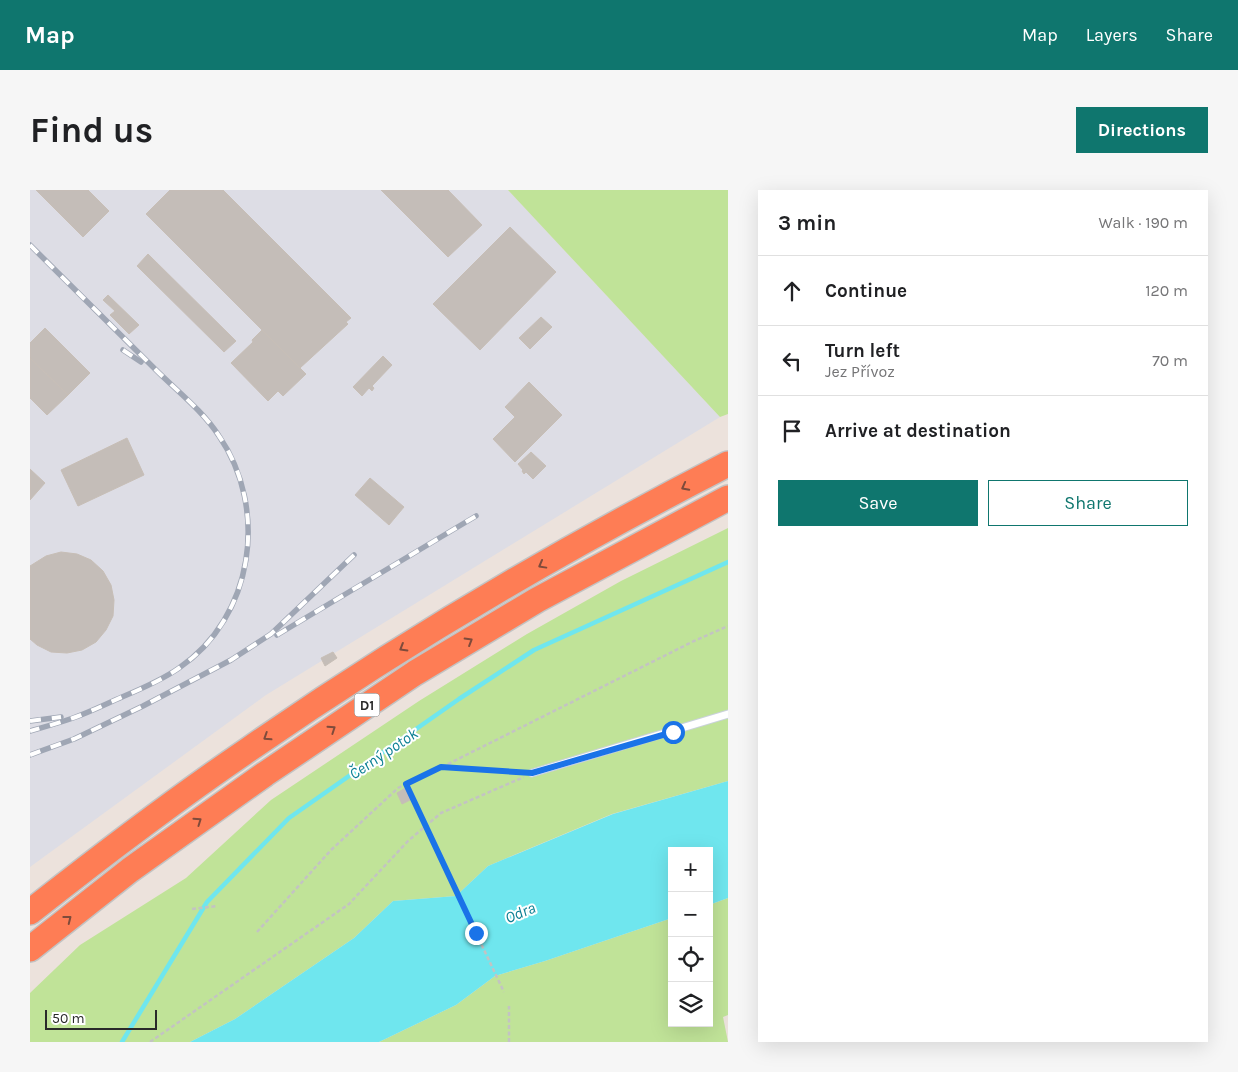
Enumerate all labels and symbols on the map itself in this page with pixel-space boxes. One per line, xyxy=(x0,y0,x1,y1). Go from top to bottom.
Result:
one-way arrow xyxy=(681,481,690,491)
one-way arrow xyxy=(538,558,547,568)
one-way arrow xyxy=(463,637,472,647)
one-way arrow xyxy=(399,642,408,652)
road number: D1 xyxy=(354,694,380,716)
route start xyxy=(662,721,685,744)
water label: Černý potok xyxy=(345,723,422,783)
one-way arrow xyxy=(326,726,336,735)
one-way arrow xyxy=(263,731,272,741)
one-way arrow xyxy=(192,818,202,827)
water label: Odra xyxy=(502,898,538,927)
one-way arrow xyxy=(62,916,71,924)
route end xyxy=(465,922,488,945)
scale bar xyxy=(45,1007,158,1030)

